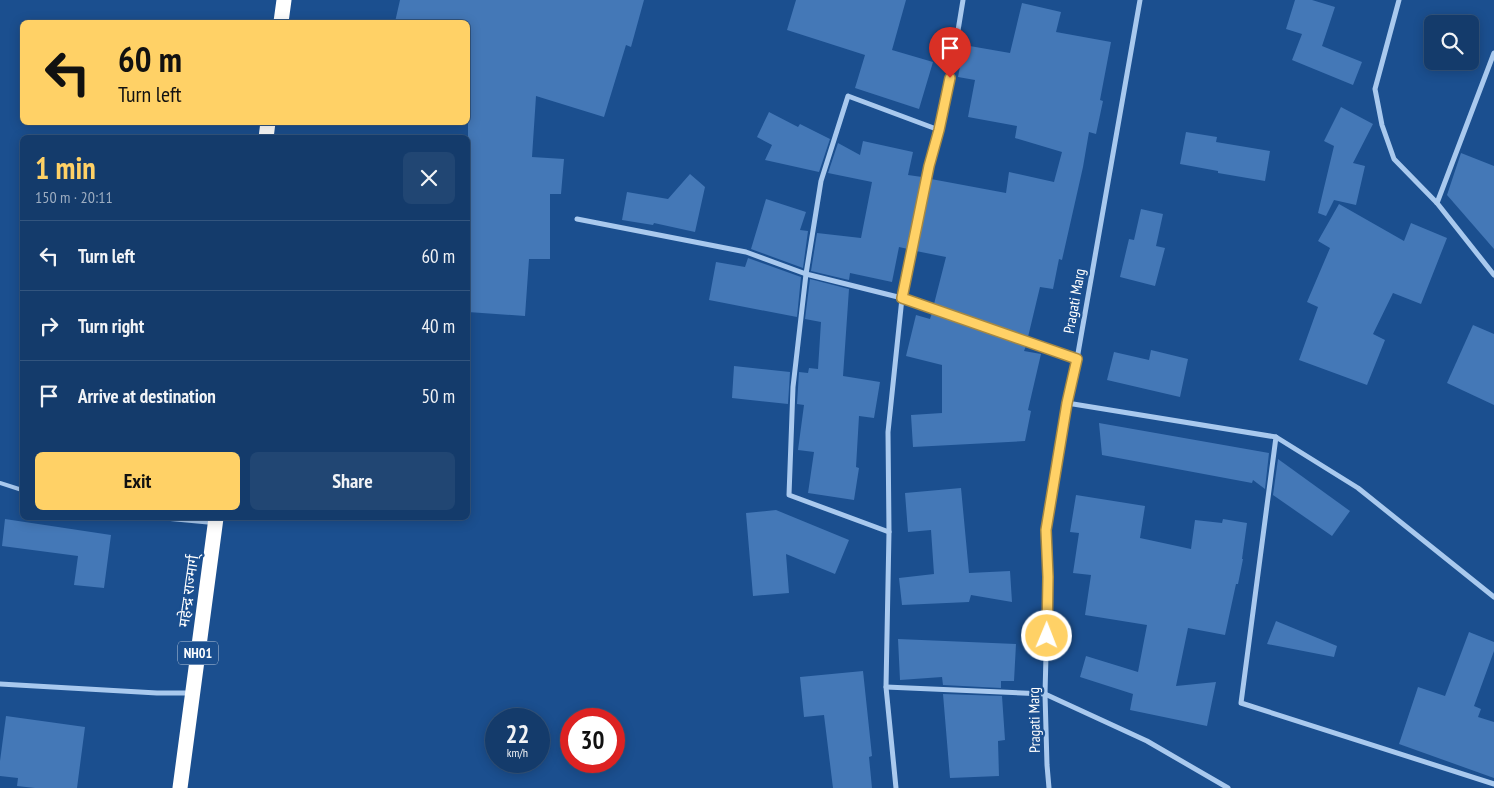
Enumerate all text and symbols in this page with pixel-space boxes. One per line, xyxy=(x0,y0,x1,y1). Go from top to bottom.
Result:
map controls xyxy=(1424,15,1479,70)
button: search xyxy=(1424,15,1479,70)
pin xyxy=(929,27,971,78)
icon: arrive xyxy=(936,34,964,62)
text: 60 m xyxy=(118,36,182,82)
icon: left xyxy=(35,40,100,105)
text: Turn left xyxy=(118,80,182,108)
text: 1 min xyxy=(35,148,96,187)
button: close xyxy=(403,152,455,204)
text: 150 m · 20:11 xyxy=(35,187,113,207)
icon: left xyxy=(35,242,63,270)
text: Turn left xyxy=(78,244,135,268)
text: 60 m xyxy=(422,244,455,268)
street label: Pragati Marg xyxy=(1059,267,1089,335)
icon: right xyxy=(35,312,63,340)
text: Turn right xyxy=(78,314,144,338)
text: 40 m xyxy=(422,314,455,338)
icon: arrive xyxy=(35,382,63,410)
text: Arrive at destination xyxy=(78,384,216,408)
text: 50 m xyxy=(422,384,455,408)
button: Exit xyxy=(35,452,240,510)
button: Share xyxy=(250,452,455,510)
street label: महेन्द्र राज्मार्ग् xyxy=(174,552,204,628)
position arrow xyxy=(1020,609,1072,661)
road number: NH01 xyxy=(178,641,218,664)
street label: Pragati Marg xyxy=(1024,687,1044,753)
speed limit sign: 30 xyxy=(560,708,625,773)
text: 22 xyxy=(506,718,529,750)
text: km/h xyxy=(507,745,528,760)

